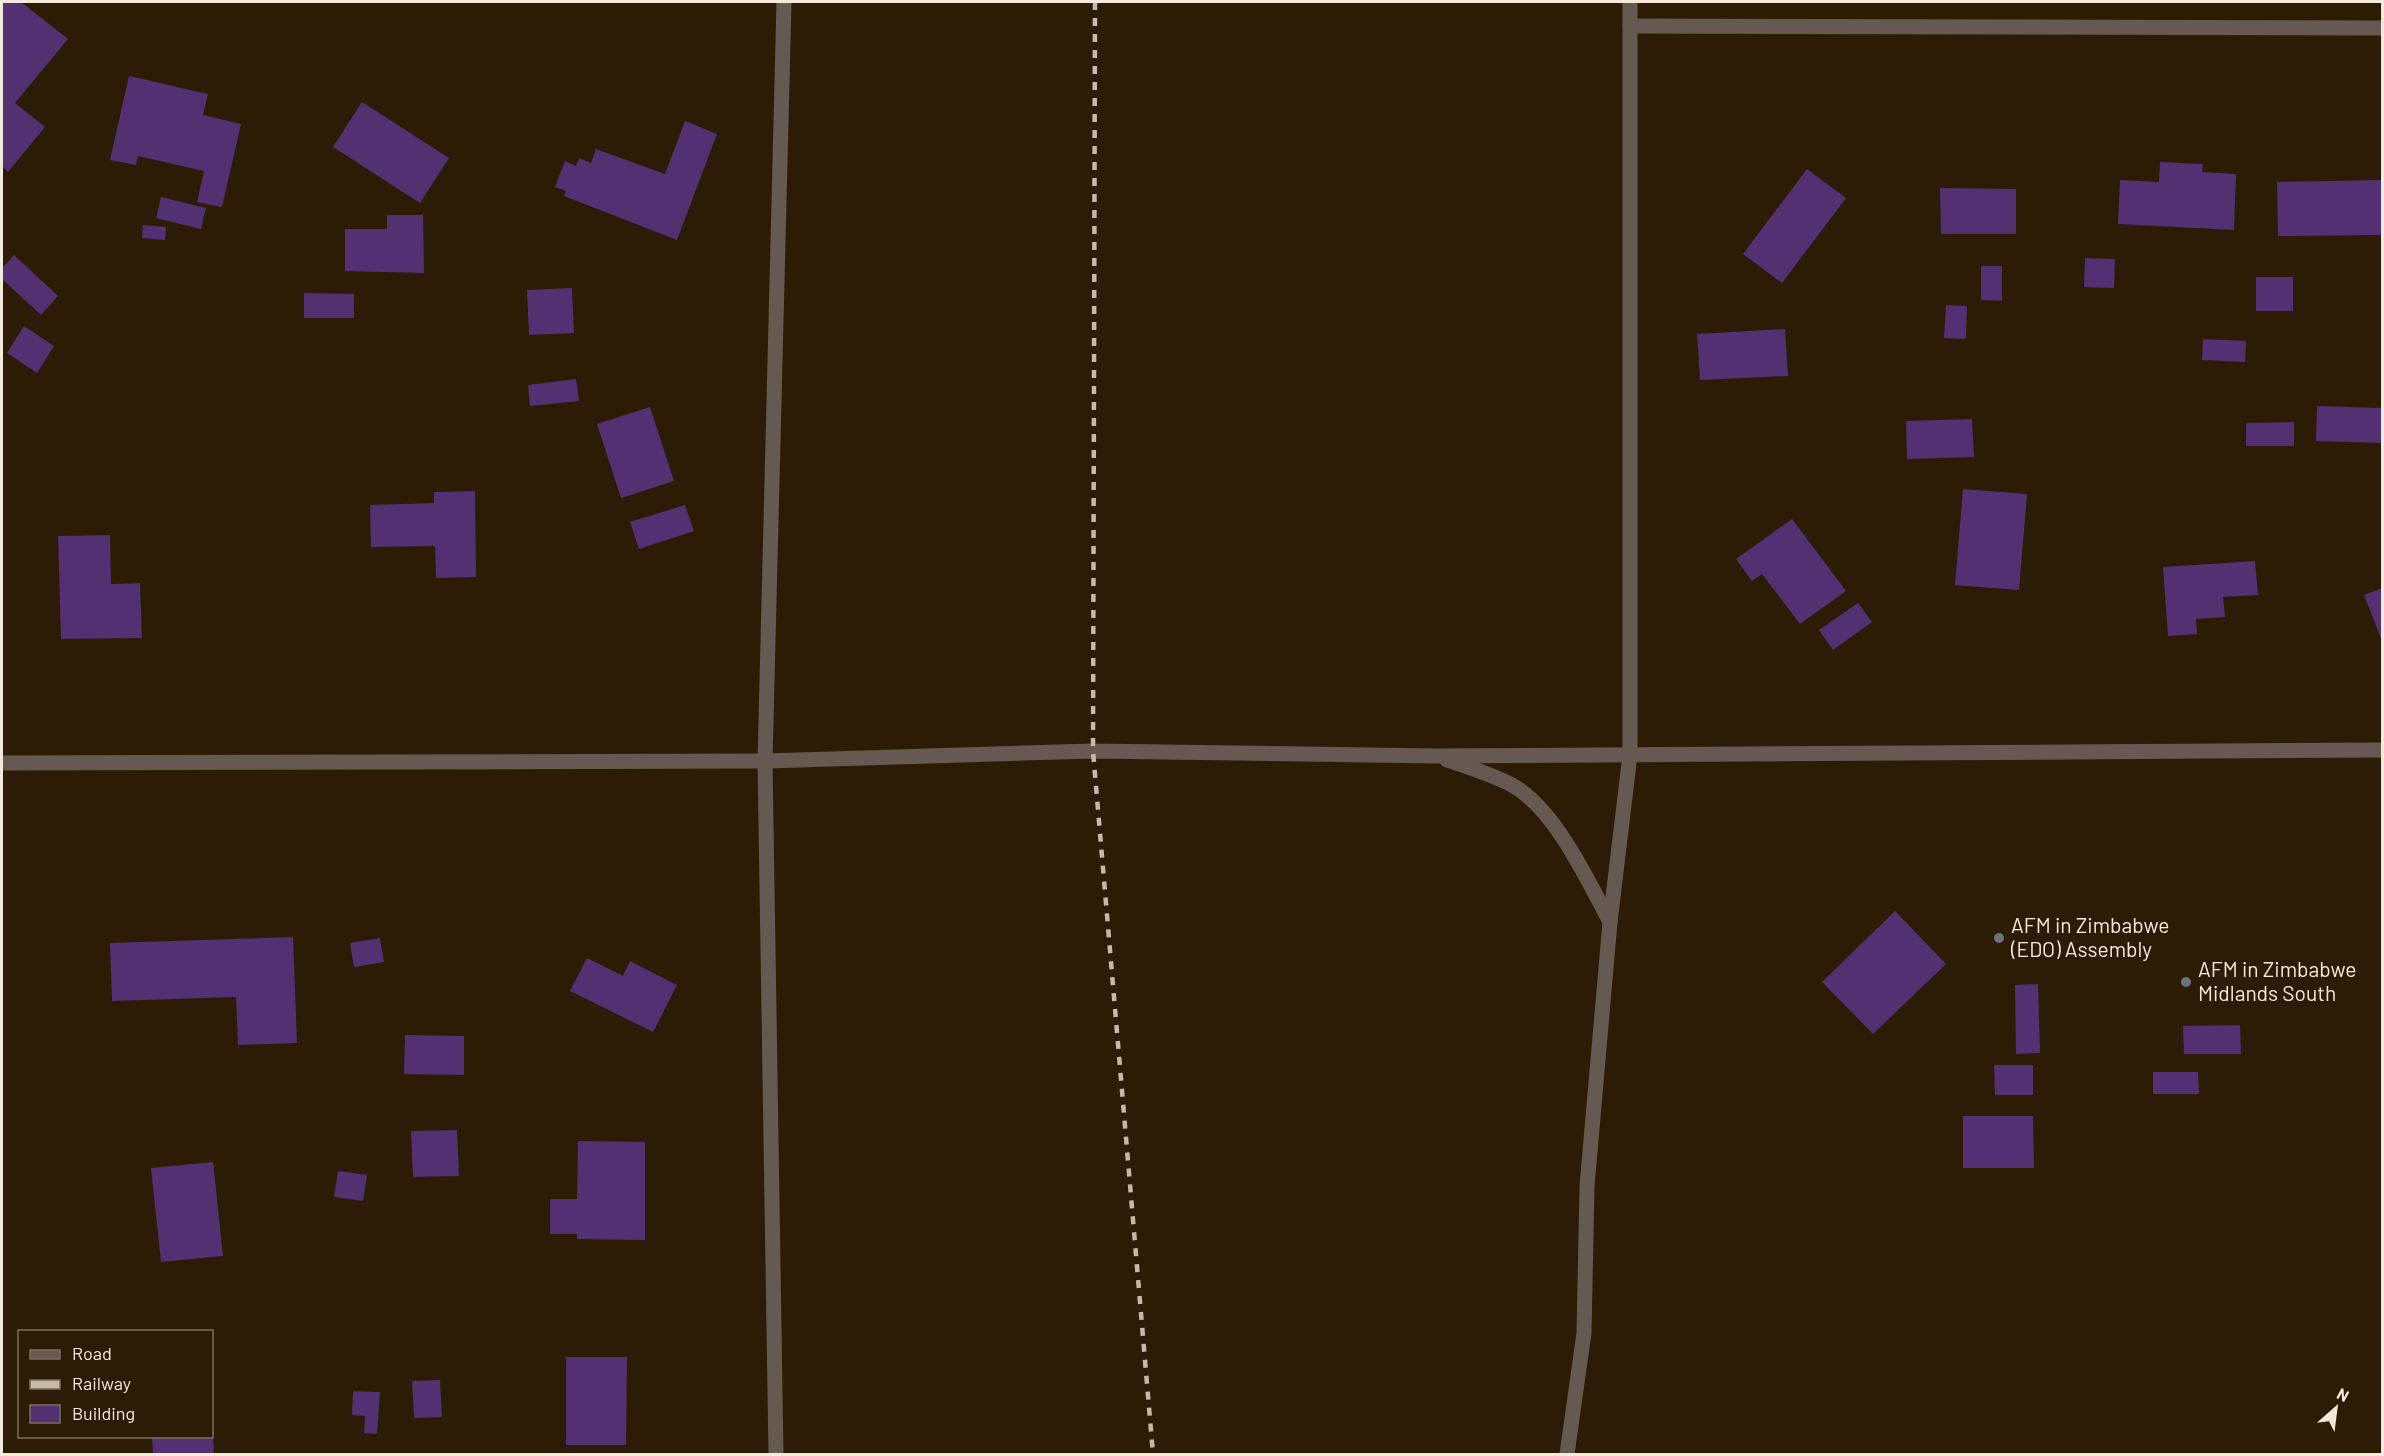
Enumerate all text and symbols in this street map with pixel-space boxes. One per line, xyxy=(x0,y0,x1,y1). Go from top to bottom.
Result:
place label: AFM in Zimbabwe (EDO) Assembly xyxy=(2010,912,2169,961)
marker: AFM in Zimbabwe (EDO) Assembly xyxy=(1992,931,2006,945)
place label: AFM in Zimbabwe Midlands South xyxy=(2198,956,2356,1005)
marker: AFM in Zimbabwe Midlands South xyxy=(2179,975,2193,989)
legend xyxy=(18,1330,213,1438)
text: Road xyxy=(72,1342,112,1364)
text: Railway xyxy=(72,1372,131,1394)
north arrow xyxy=(2306,1378,2366,1438)
text: N xyxy=(2334,1383,2352,1405)
text: Building xyxy=(72,1402,135,1424)

